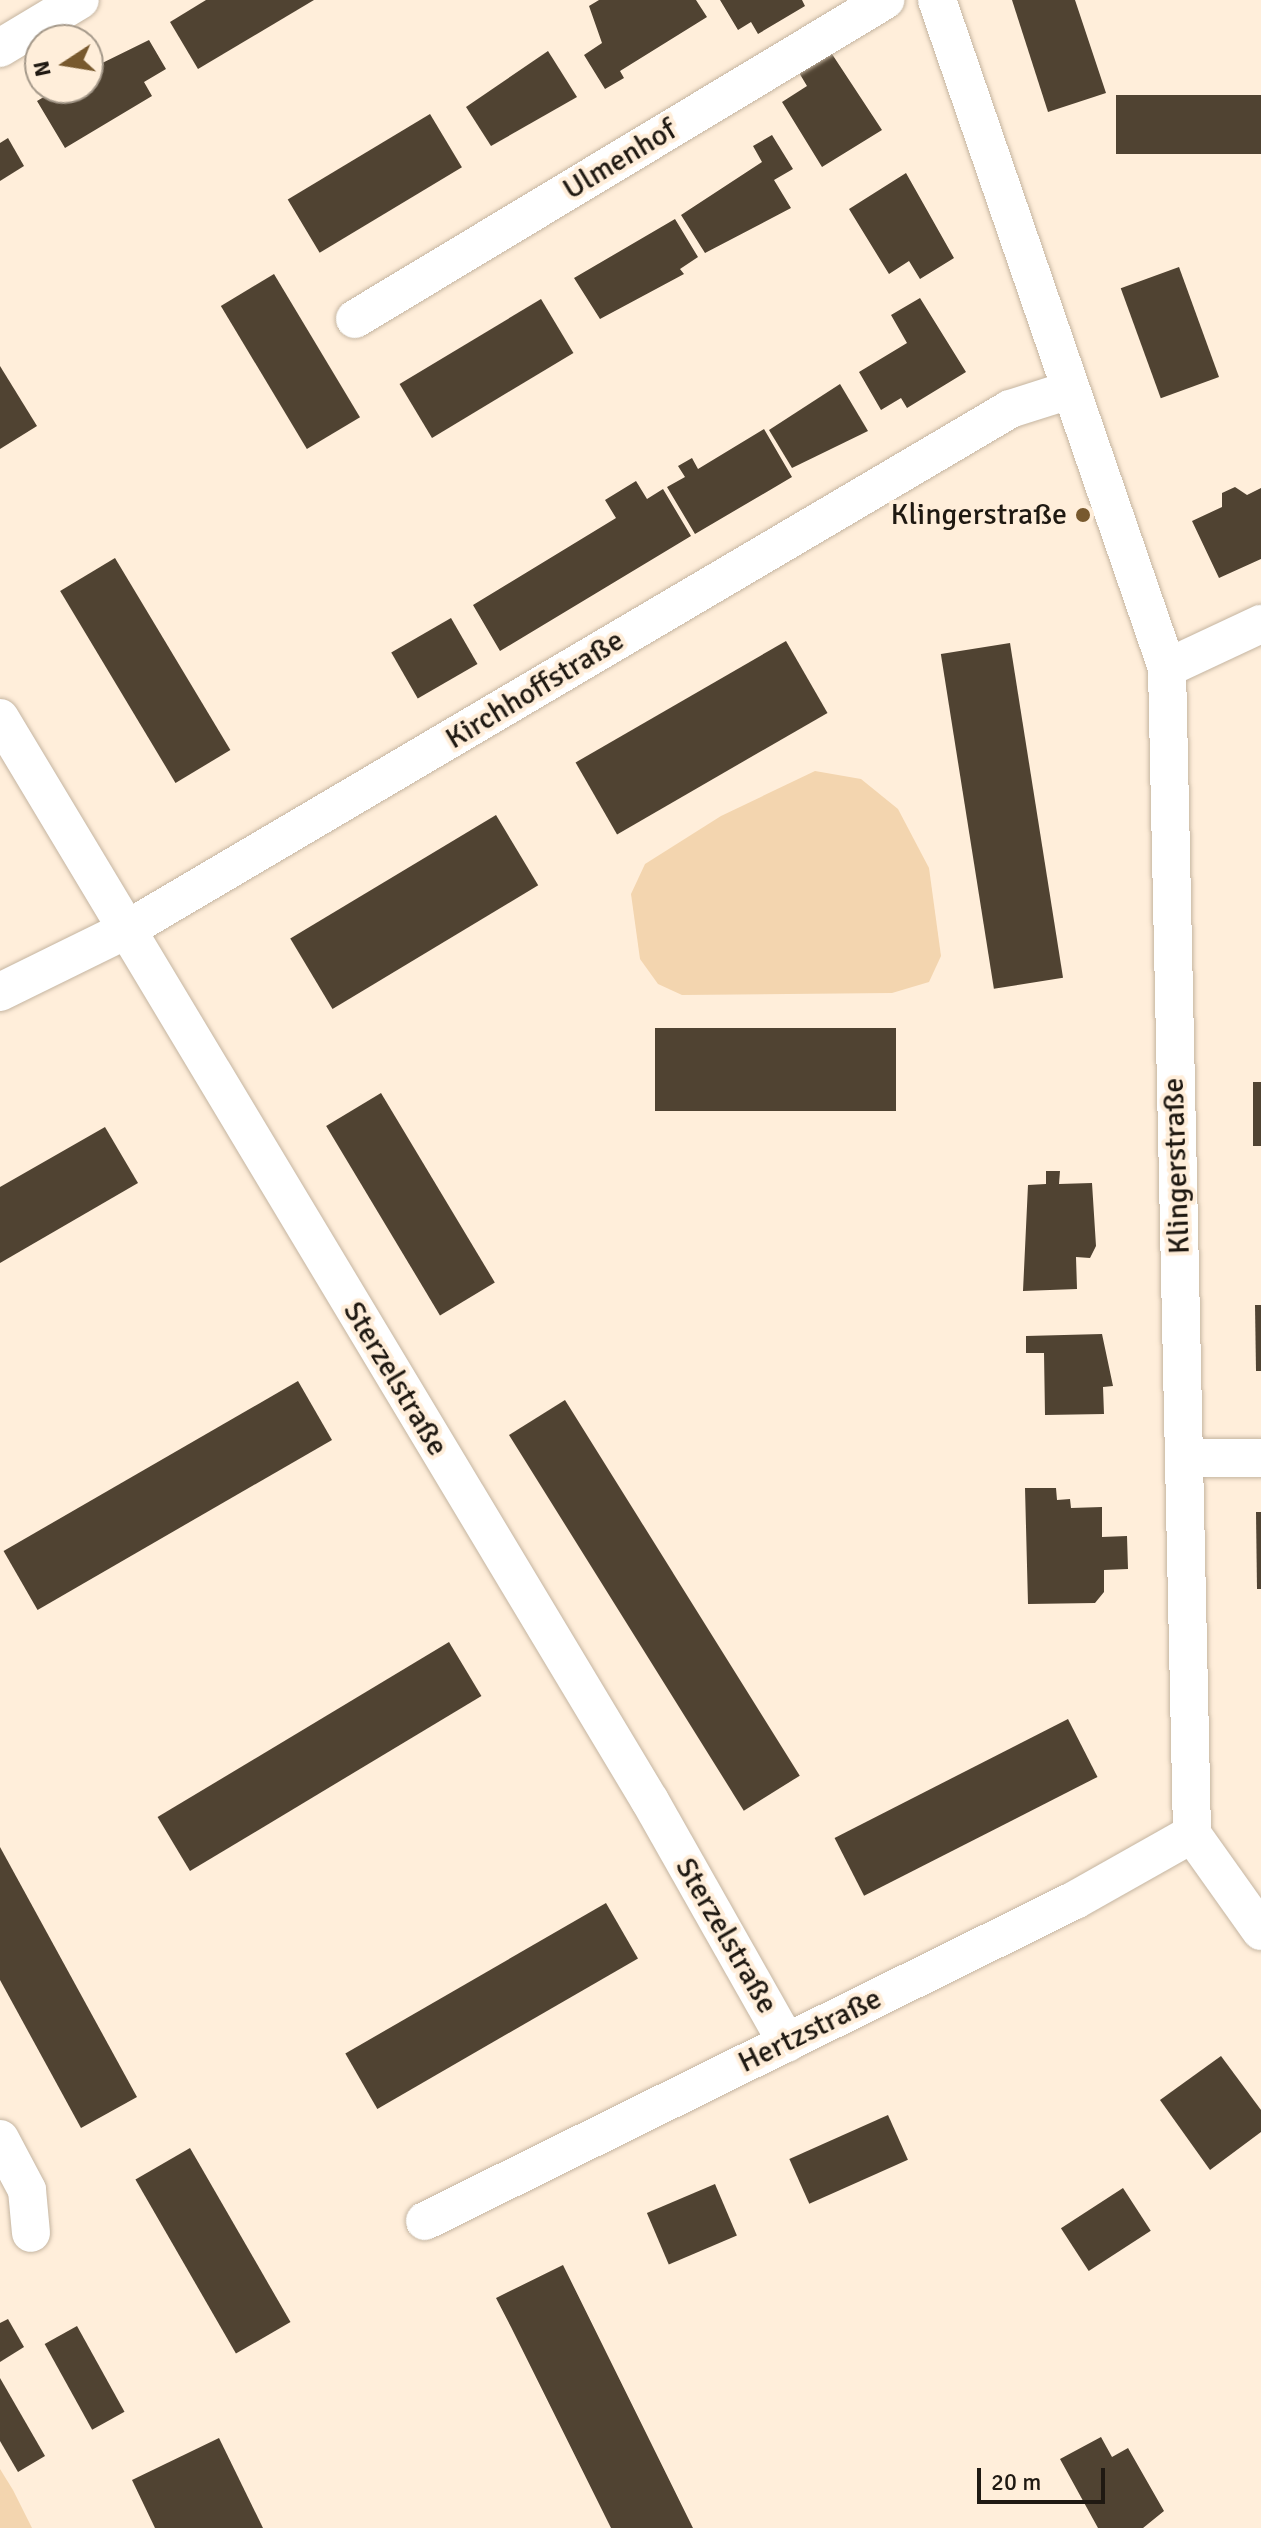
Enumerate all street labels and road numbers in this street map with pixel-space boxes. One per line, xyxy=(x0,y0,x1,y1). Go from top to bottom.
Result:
street label: Ulmenhof xyxy=(557,112,683,208)
street label: Kirchhoffstraße xyxy=(439,623,631,757)
street label: Klingerstraße xyxy=(1156,1077,1198,1255)
street label: Sterzelstraße xyxy=(335,1295,455,1463)
street label: Sterzelstraße xyxy=(667,1852,785,2020)
street label: Hertzstraße xyxy=(733,1981,887,2081)

